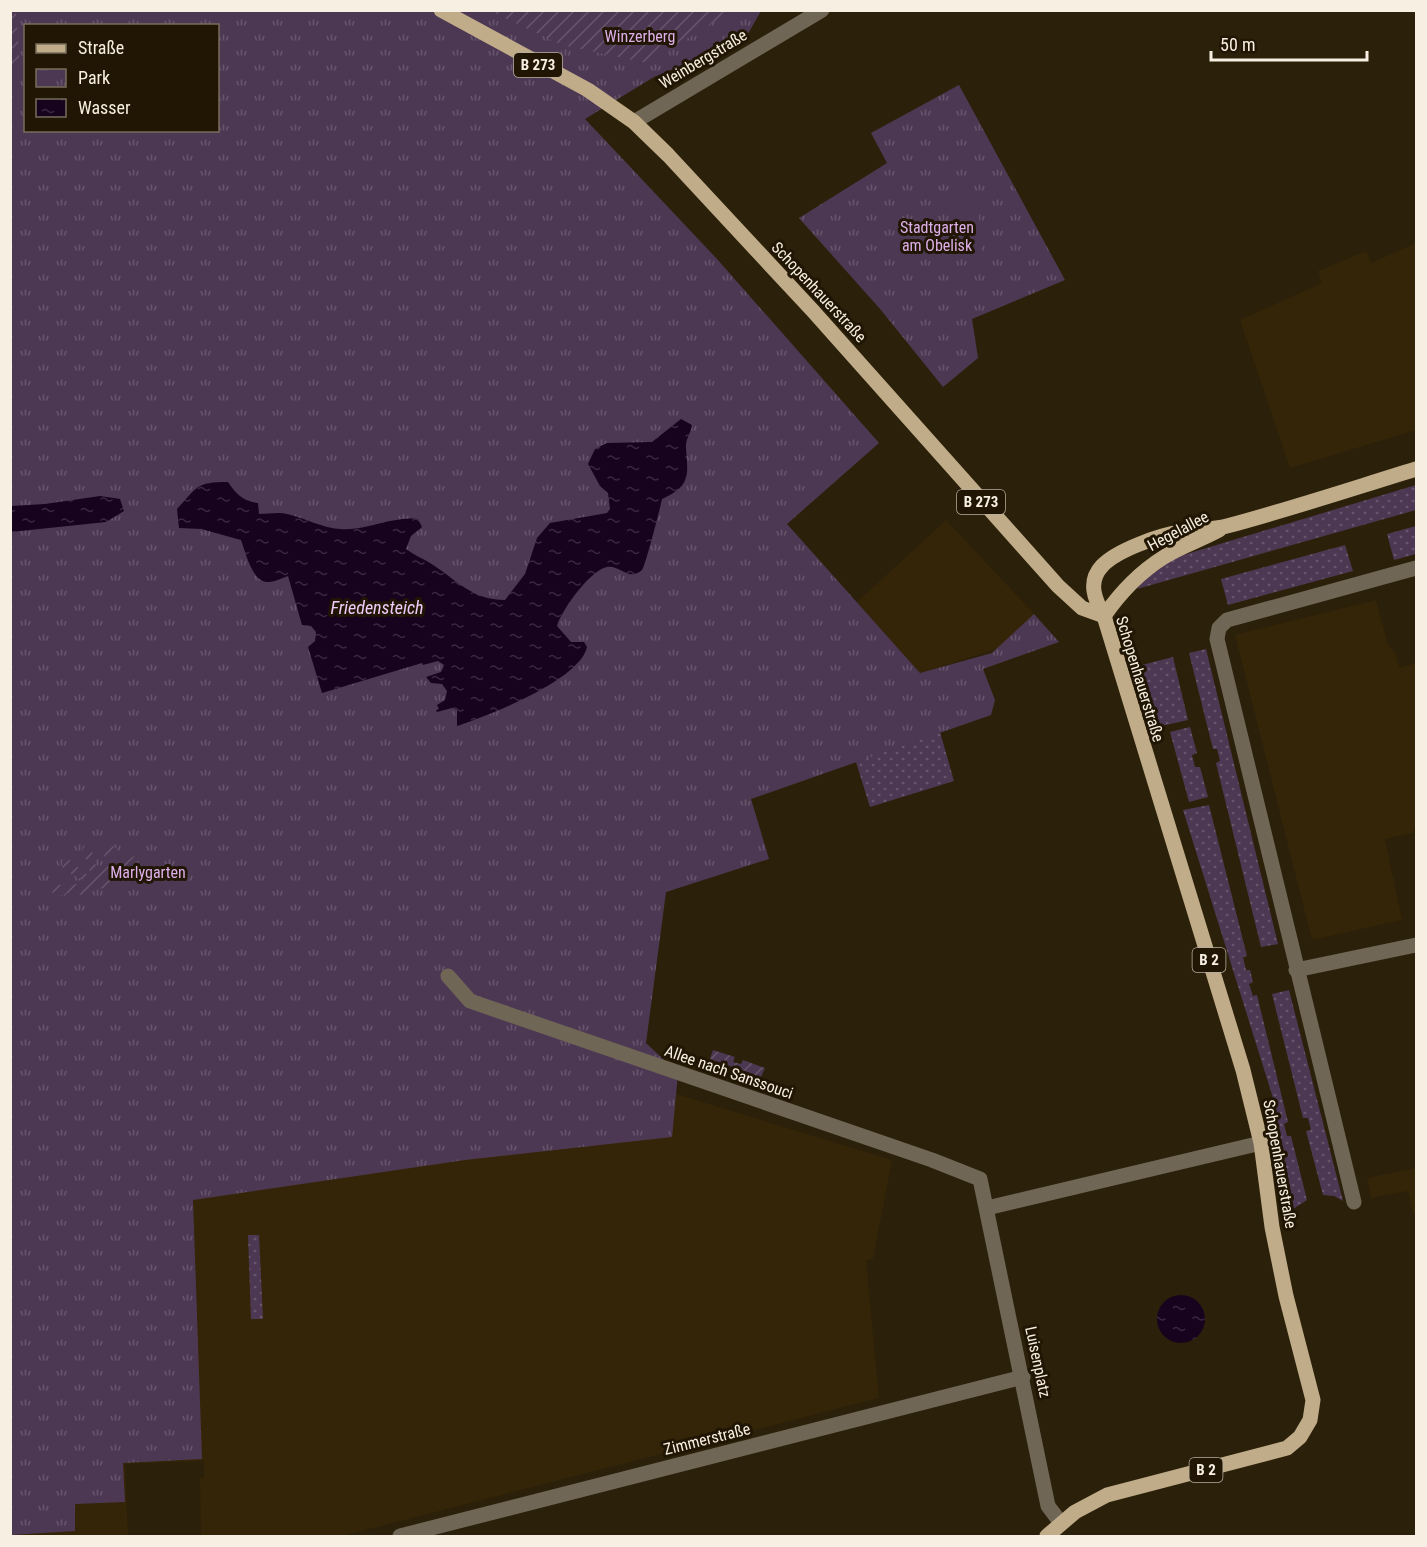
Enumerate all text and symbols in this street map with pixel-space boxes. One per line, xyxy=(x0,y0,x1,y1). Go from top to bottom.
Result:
legend xyxy=(24,24,219,132)
scale bar xyxy=(1211,24,1367,62)
street label: Weinbergstraße xyxy=(656,25,750,93)
park label: Winzerberg xyxy=(605,27,675,46)
text: 50 m xyxy=(1220,34,1255,55)
text: Straße xyxy=(78,37,124,58)
road number: B 273 xyxy=(514,53,562,77)
text: Park xyxy=(78,67,110,88)
text: Wasser xyxy=(78,97,131,118)
park label: Stadtgarten am Obelisk xyxy=(900,218,974,255)
street label: Schopenhauerstraße xyxy=(768,238,870,346)
road number: B 273 xyxy=(957,490,1005,514)
street label: Hegelallee xyxy=(1144,507,1212,555)
water label: Friedensteich xyxy=(331,597,423,618)
street label: Schopenhauerstraße xyxy=(1112,614,1168,744)
park label: Marlygarten xyxy=(110,863,186,882)
road number: B 2 xyxy=(1192,948,1226,972)
street label: Allee nach Sanssouci xyxy=(662,1041,796,1103)
street label: Schopenhauerstraße xyxy=(1259,1098,1301,1230)
street label: Luisenplatz xyxy=(1021,1325,1055,1399)
street label: Zimmerstraße xyxy=(662,1419,752,1459)
road number: B 2 xyxy=(1190,1458,1222,1482)

